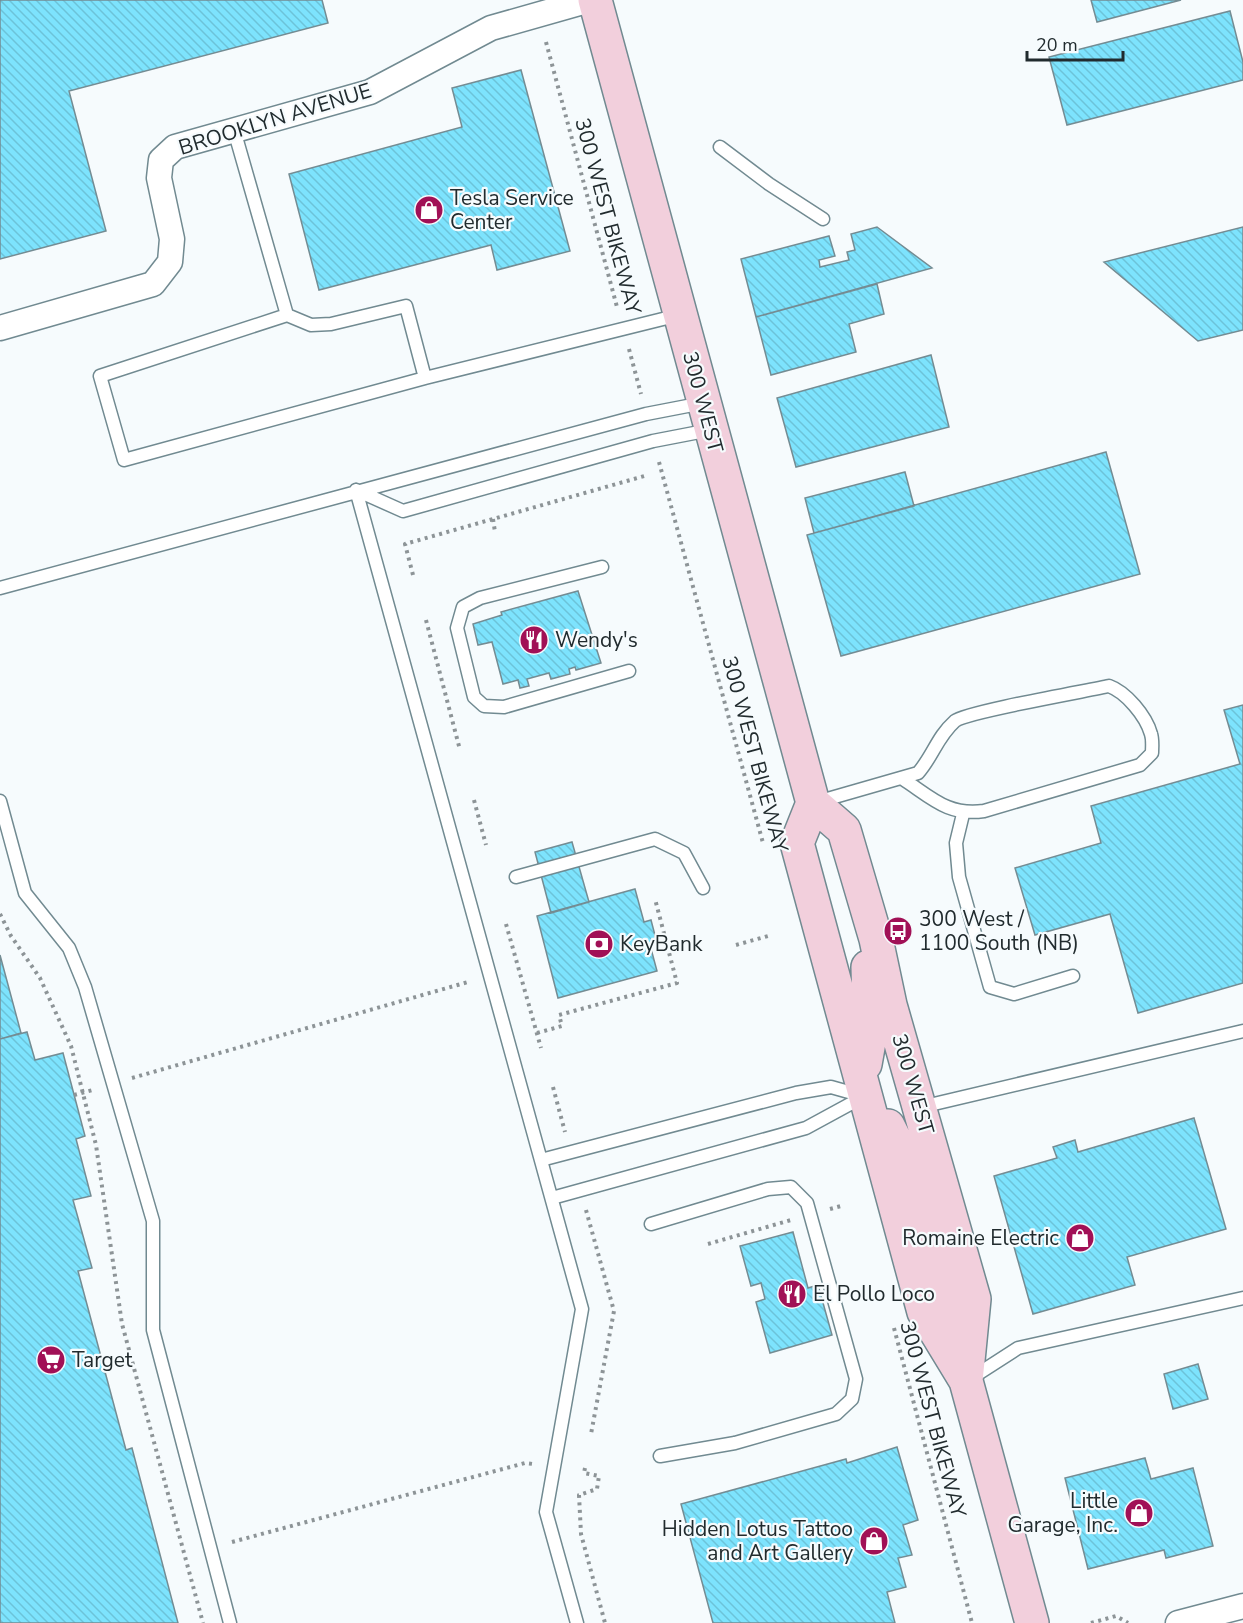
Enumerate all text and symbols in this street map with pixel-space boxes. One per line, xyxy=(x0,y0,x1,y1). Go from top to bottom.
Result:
scale bar xyxy=(1027,24,1123,62)
text: 20 m xyxy=(1036,33,1078,57)
street label: BROOKLYN AVENUE xyxy=(175,76,375,162)
street label: 300 WEST BIKEWAY xyxy=(568,115,648,318)
place label: Tesla Service Center xyxy=(450,184,574,236)
shop icon: Tesla Service Center xyxy=(413,194,445,226)
street label: 300 WEST xyxy=(676,348,730,456)
restaurant icon: Wendy's xyxy=(518,624,550,656)
place label: Wendy's xyxy=(555,626,638,654)
street label: 300 WEST BIKEWAY xyxy=(715,653,795,856)
place label: 300 West / 1100 South (NB) xyxy=(919,905,1079,957)
bus stop icon: 300 West / 1100 South (NB) xyxy=(882,915,914,947)
bank icon: KeyBank xyxy=(583,928,615,960)
place label: KeyBank xyxy=(620,930,703,958)
street label: 300 WEST xyxy=(885,1030,941,1138)
shop icon: Romaine Electric xyxy=(1064,1222,1096,1254)
place label: Romaine Electric xyxy=(902,1224,1059,1252)
restaurant icon: El Pollo Loco xyxy=(776,1278,808,1310)
place label: El Pollo Loco xyxy=(813,1280,935,1308)
street label: 300 WEST BIKEWAY xyxy=(893,1318,973,1521)
supermarket icon: Target xyxy=(35,1344,67,1376)
place label: Target xyxy=(72,1346,133,1374)
place label: Little Garage, Inc. xyxy=(1007,1487,1118,1539)
shop icon: Little Garage, Inc. xyxy=(1123,1497,1155,1529)
place label: Hidden Lotus Tattoo and Art Gallery xyxy=(662,1515,853,1567)
shop icon: Hidden Lotus Tattoo and Art Gallery xyxy=(858,1525,890,1557)

